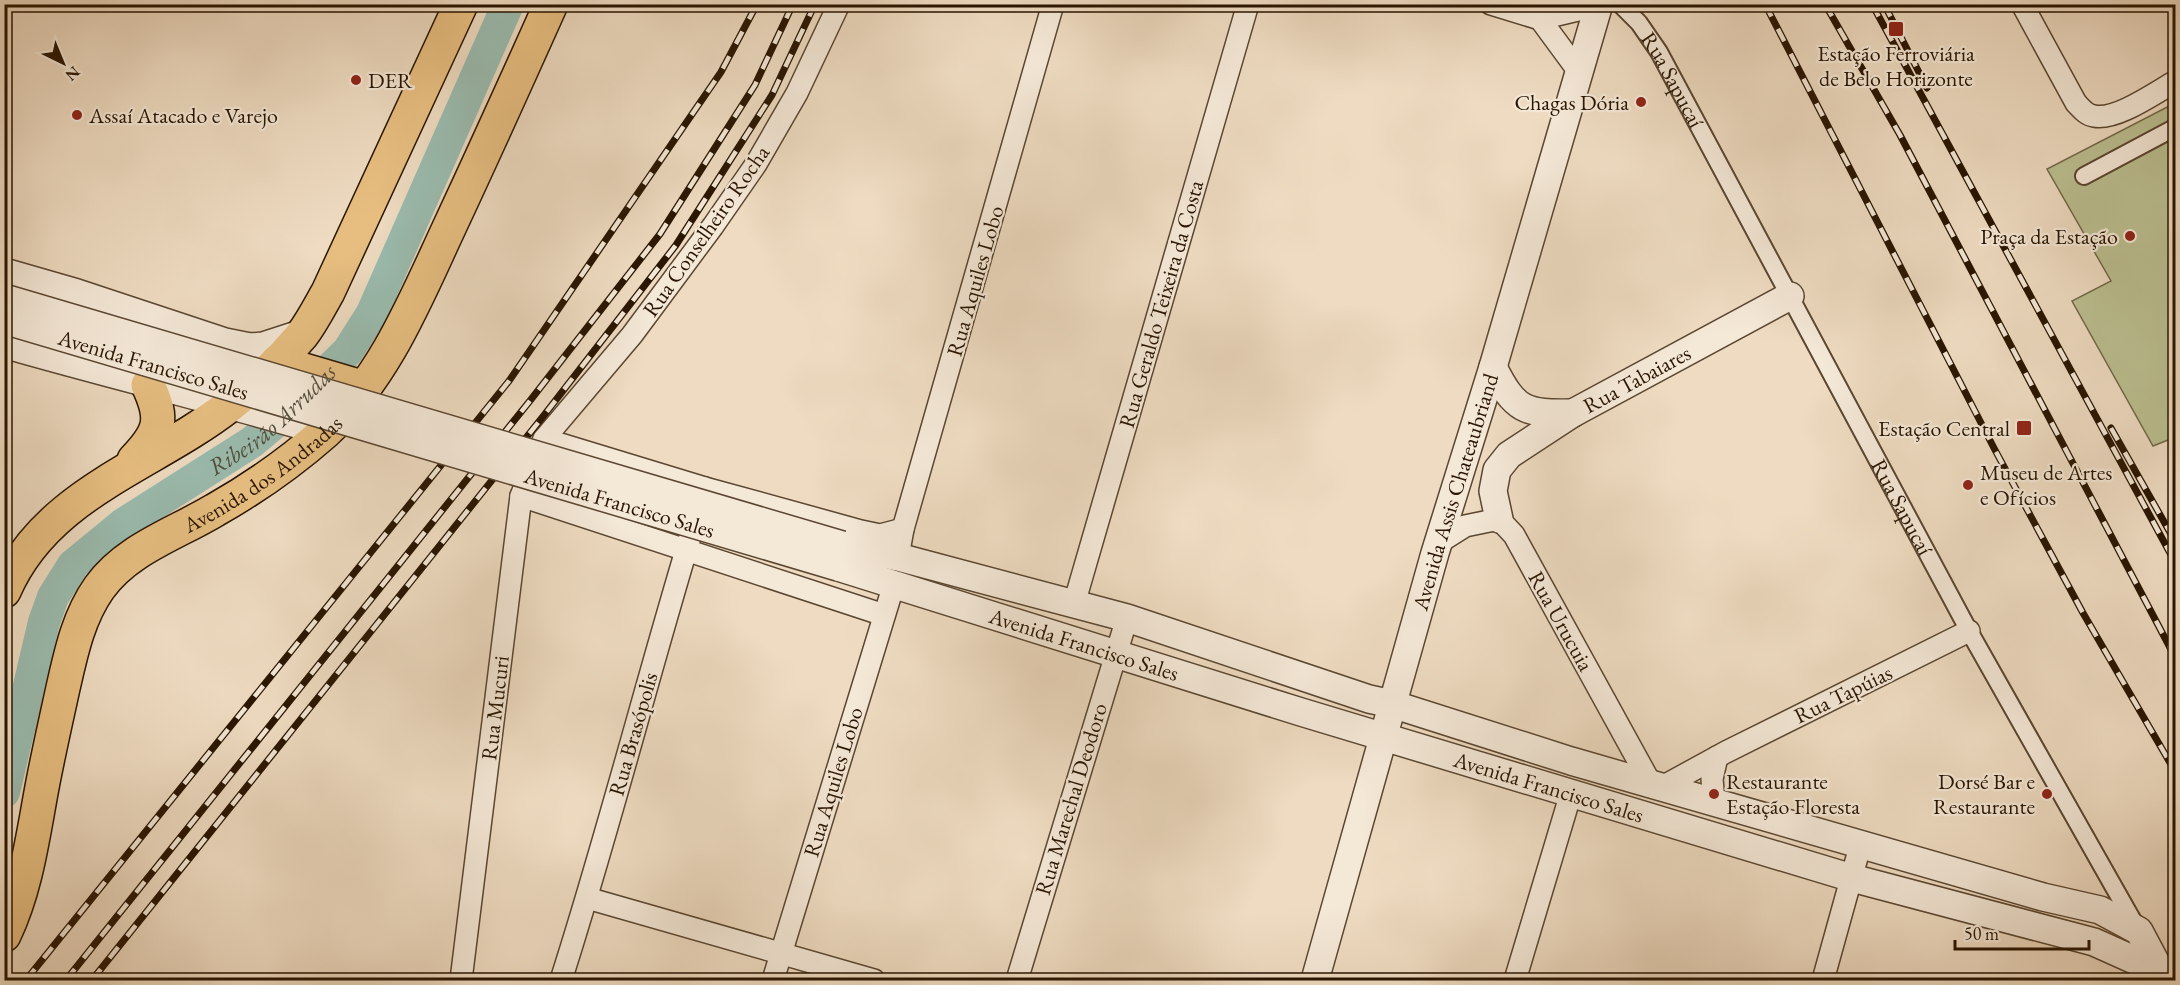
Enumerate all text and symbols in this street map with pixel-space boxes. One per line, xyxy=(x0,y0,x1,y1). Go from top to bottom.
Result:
marker: Estação Ferroviária de Belo Horizonte xyxy=(1887,20,1905,38)
street label: Rua Sapucaí xyxy=(1635,26,1712,133)
north arrow xyxy=(33,33,93,93)
place label: Estação Ferroviária de Belo Horizonte xyxy=(1817,39,1975,93)
text: N xyxy=(61,62,85,86)
place label: DER xyxy=(368,66,413,95)
marker: DER xyxy=(349,73,363,87)
place label: Chagas Dória xyxy=(1514,88,1629,117)
marker: Chagas Dória xyxy=(1634,95,1648,109)
place label: Assaí Atacado e Varejo xyxy=(88,101,278,130)
marker: Assaí Atacado e Varejo xyxy=(70,108,84,122)
street label: Rua Conselheiro Rocha xyxy=(636,139,776,323)
street label: Rua Geraldo Teixeira da Costa xyxy=(1112,177,1210,431)
street label: Rua Aquiles Lobo xyxy=(940,202,1010,360)
place label: Praça da Estação xyxy=(1980,222,2118,251)
marker: Praça da Estação xyxy=(2123,229,2137,243)
street label: Avenida Francisco Sales xyxy=(54,322,252,406)
street label: Rua Tabaiares xyxy=(1577,338,1696,420)
water label: Ribeirão Arrudas xyxy=(202,356,342,482)
street label: Avenida Assis Chateaubriand xyxy=(1405,369,1505,614)
street label: Avenida dos Andradas xyxy=(177,409,348,540)
place label: Estação Central xyxy=(1878,414,2010,443)
marker: Estação Central xyxy=(2015,419,2033,437)
street label: Rua Sapucaí xyxy=(1865,454,1940,561)
place label: Museu de Artes e Ofícios xyxy=(1980,458,2112,512)
street label: Avenida Francisco Sales xyxy=(520,460,718,544)
marker: Museu de Artes e Ofícios xyxy=(1961,478,1975,492)
street label: Rua Urucuia xyxy=(1522,566,1601,676)
street label: Avenida Francisco Sales xyxy=(985,601,1183,687)
street label: Rua Mucuri xyxy=(474,654,516,762)
street label: Rua Tapúias xyxy=(1789,658,1897,730)
street label: Rua Brasópolis xyxy=(602,669,664,799)
street label: Rua Marechal Deodoro xyxy=(1028,699,1114,898)
street label: Rua Aquiles Lobo xyxy=(796,703,870,861)
street label: Avenida Francisco Sales xyxy=(1449,744,1647,829)
place label: Restaurante Estação Floresta xyxy=(1726,767,1860,821)
place label: Dorsé Bar e Restaurante xyxy=(1933,767,2035,821)
marker: Restaurante Estação Floresta xyxy=(1707,787,1721,801)
marker: Dorsé Bar e Restaurante xyxy=(2040,787,2054,801)
scale bar xyxy=(1955,913,2088,951)
text: 50 m xyxy=(1964,922,1999,945)

